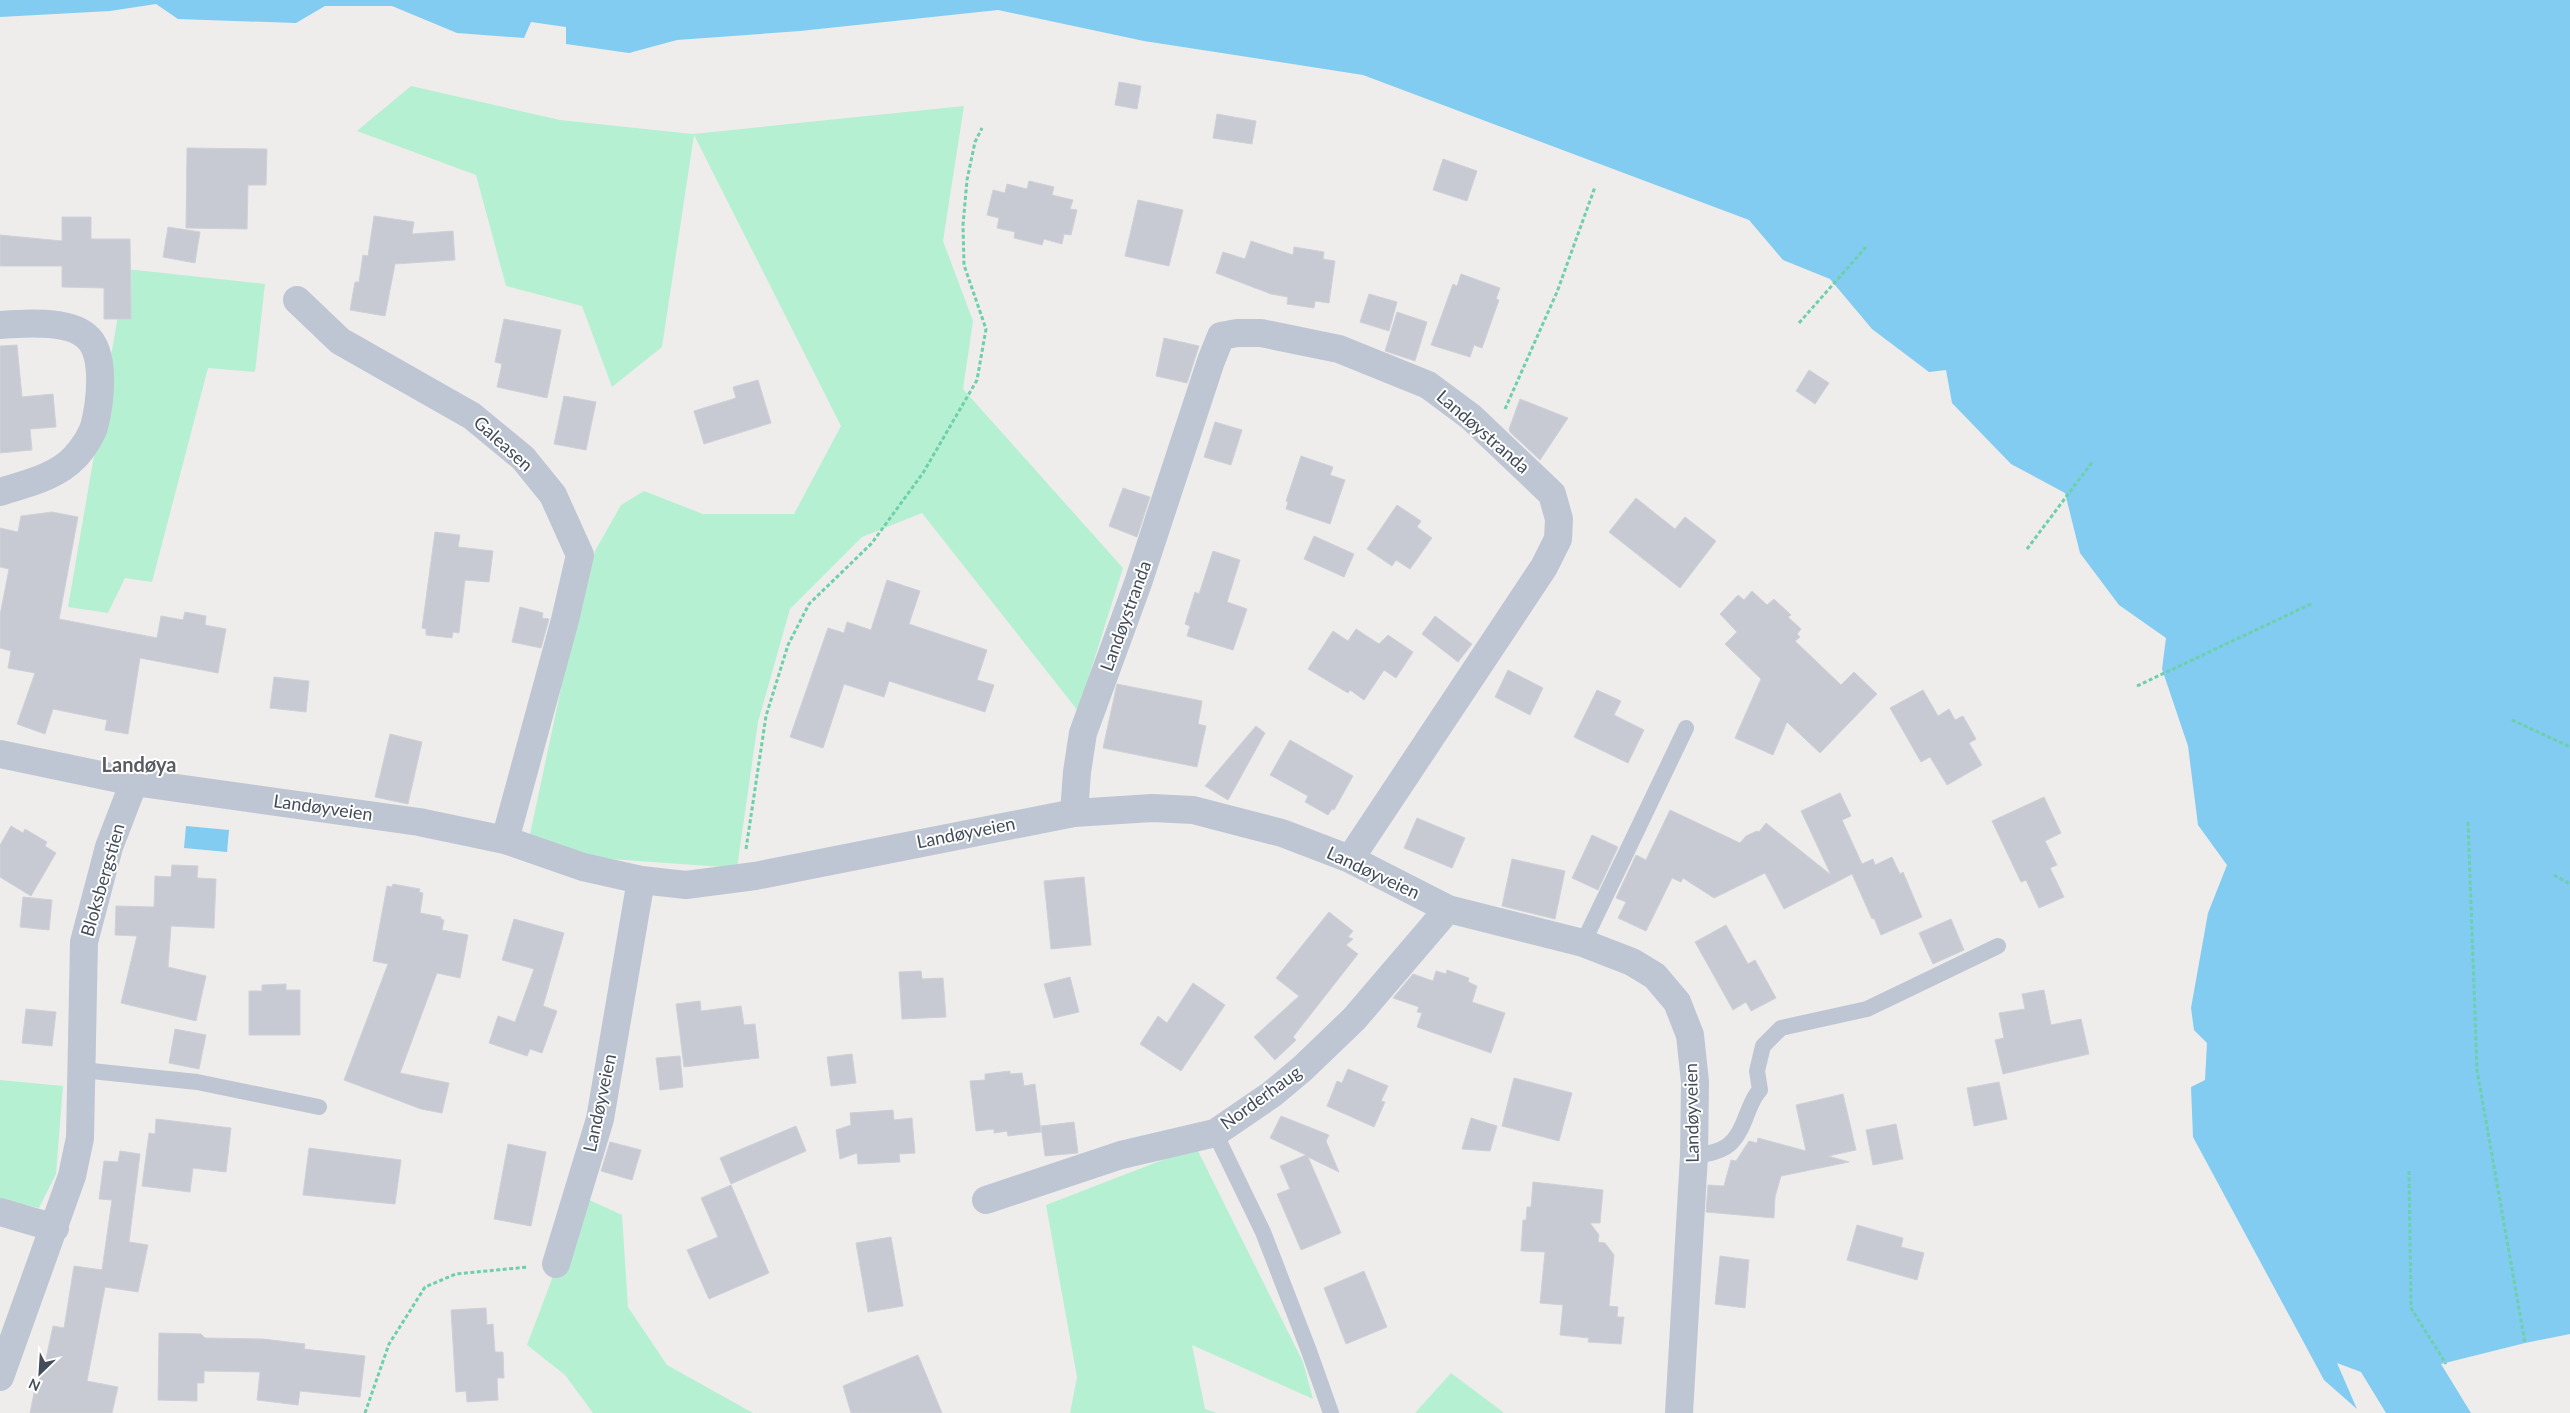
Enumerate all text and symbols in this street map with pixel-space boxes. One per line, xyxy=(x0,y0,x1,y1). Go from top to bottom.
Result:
street label: Landøystranda xyxy=(1433,385,1535,478)
street label: Galeasen xyxy=(470,411,538,476)
street label: Landøystranda xyxy=(1095,557,1155,674)
district label: Landøya xyxy=(102,752,176,776)
street label: Landøyveien xyxy=(272,789,374,825)
street label: Landøyveien xyxy=(915,812,1017,852)
street label: Bloksbergstien xyxy=(75,821,129,939)
street label: Landøyveien xyxy=(1323,841,1423,903)
street label: Landøyveien xyxy=(578,1052,620,1154)
street label: Norderhaug xyxy=(1216,1061,1305,1134)
street label: Landøyveien xyxy=(1679,1063,1703,1163)
north arrow xyxy=(15,1348,65,1398)
text: N xyxy=(26,1375,43,1395)

